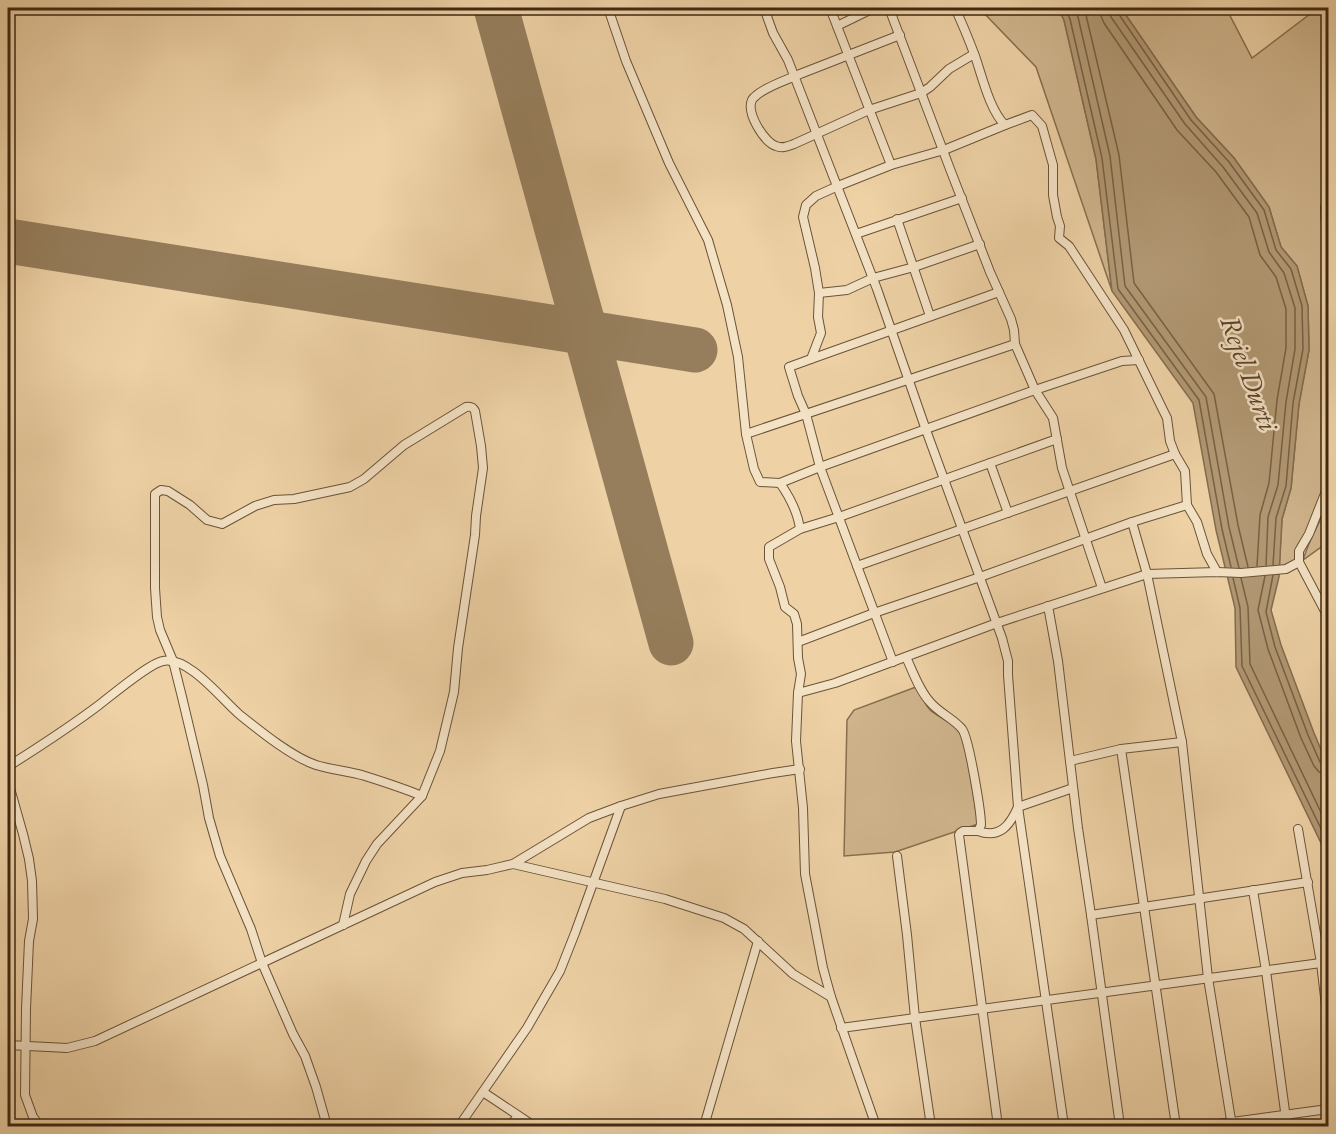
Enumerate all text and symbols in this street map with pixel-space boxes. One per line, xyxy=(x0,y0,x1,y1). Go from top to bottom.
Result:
water label: Rejel Durti xyxy=(1212,310,1288,437)

